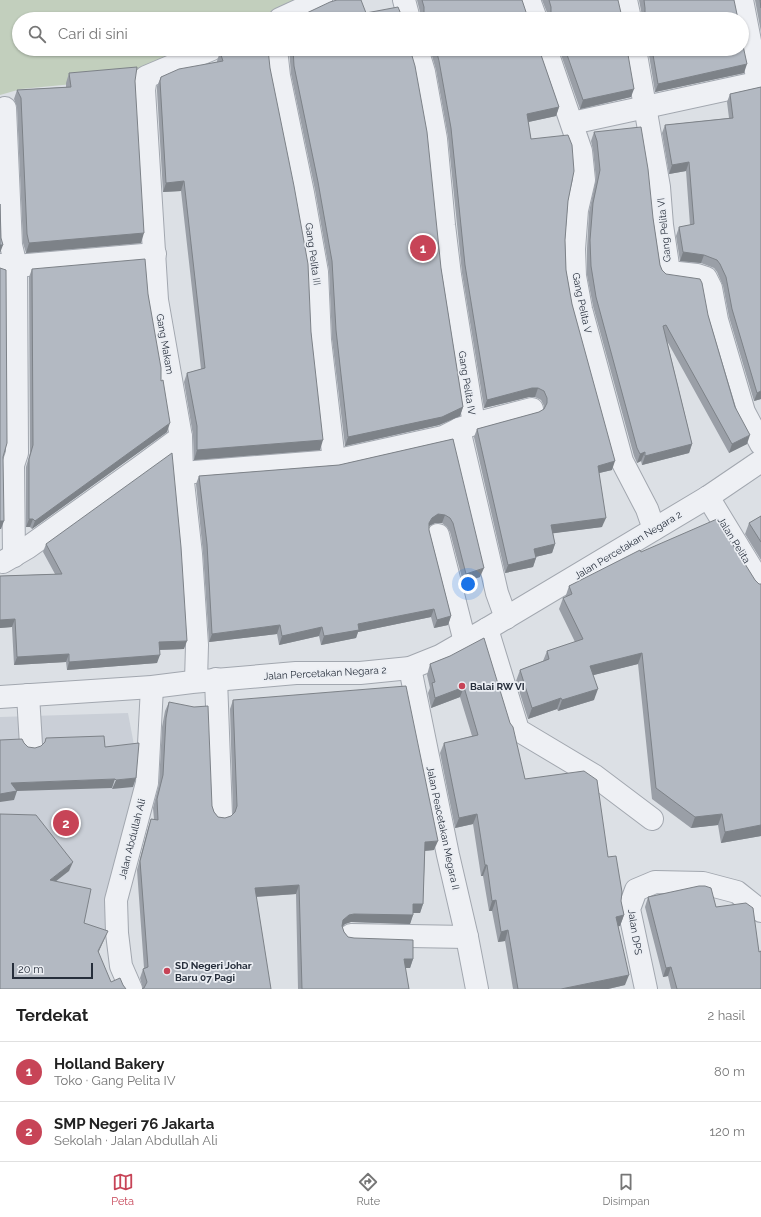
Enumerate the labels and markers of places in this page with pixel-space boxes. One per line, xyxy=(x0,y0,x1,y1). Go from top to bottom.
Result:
pin: 1 xyxy=(410,233,436,263)
marker: Balai RW VI xyxy=(457,681,467,691)
place label: Balai RW VI xyxy=(470,681,525,692)
pin: 2 xyxy=(53,808,79,838)
place label: SD Negeri Johar Baru 07 Pagi xyxy=(175,960,252,983)
marker: SD Negeri Johar Baru 07 Pagi xyxy=(162,966,172,976)

